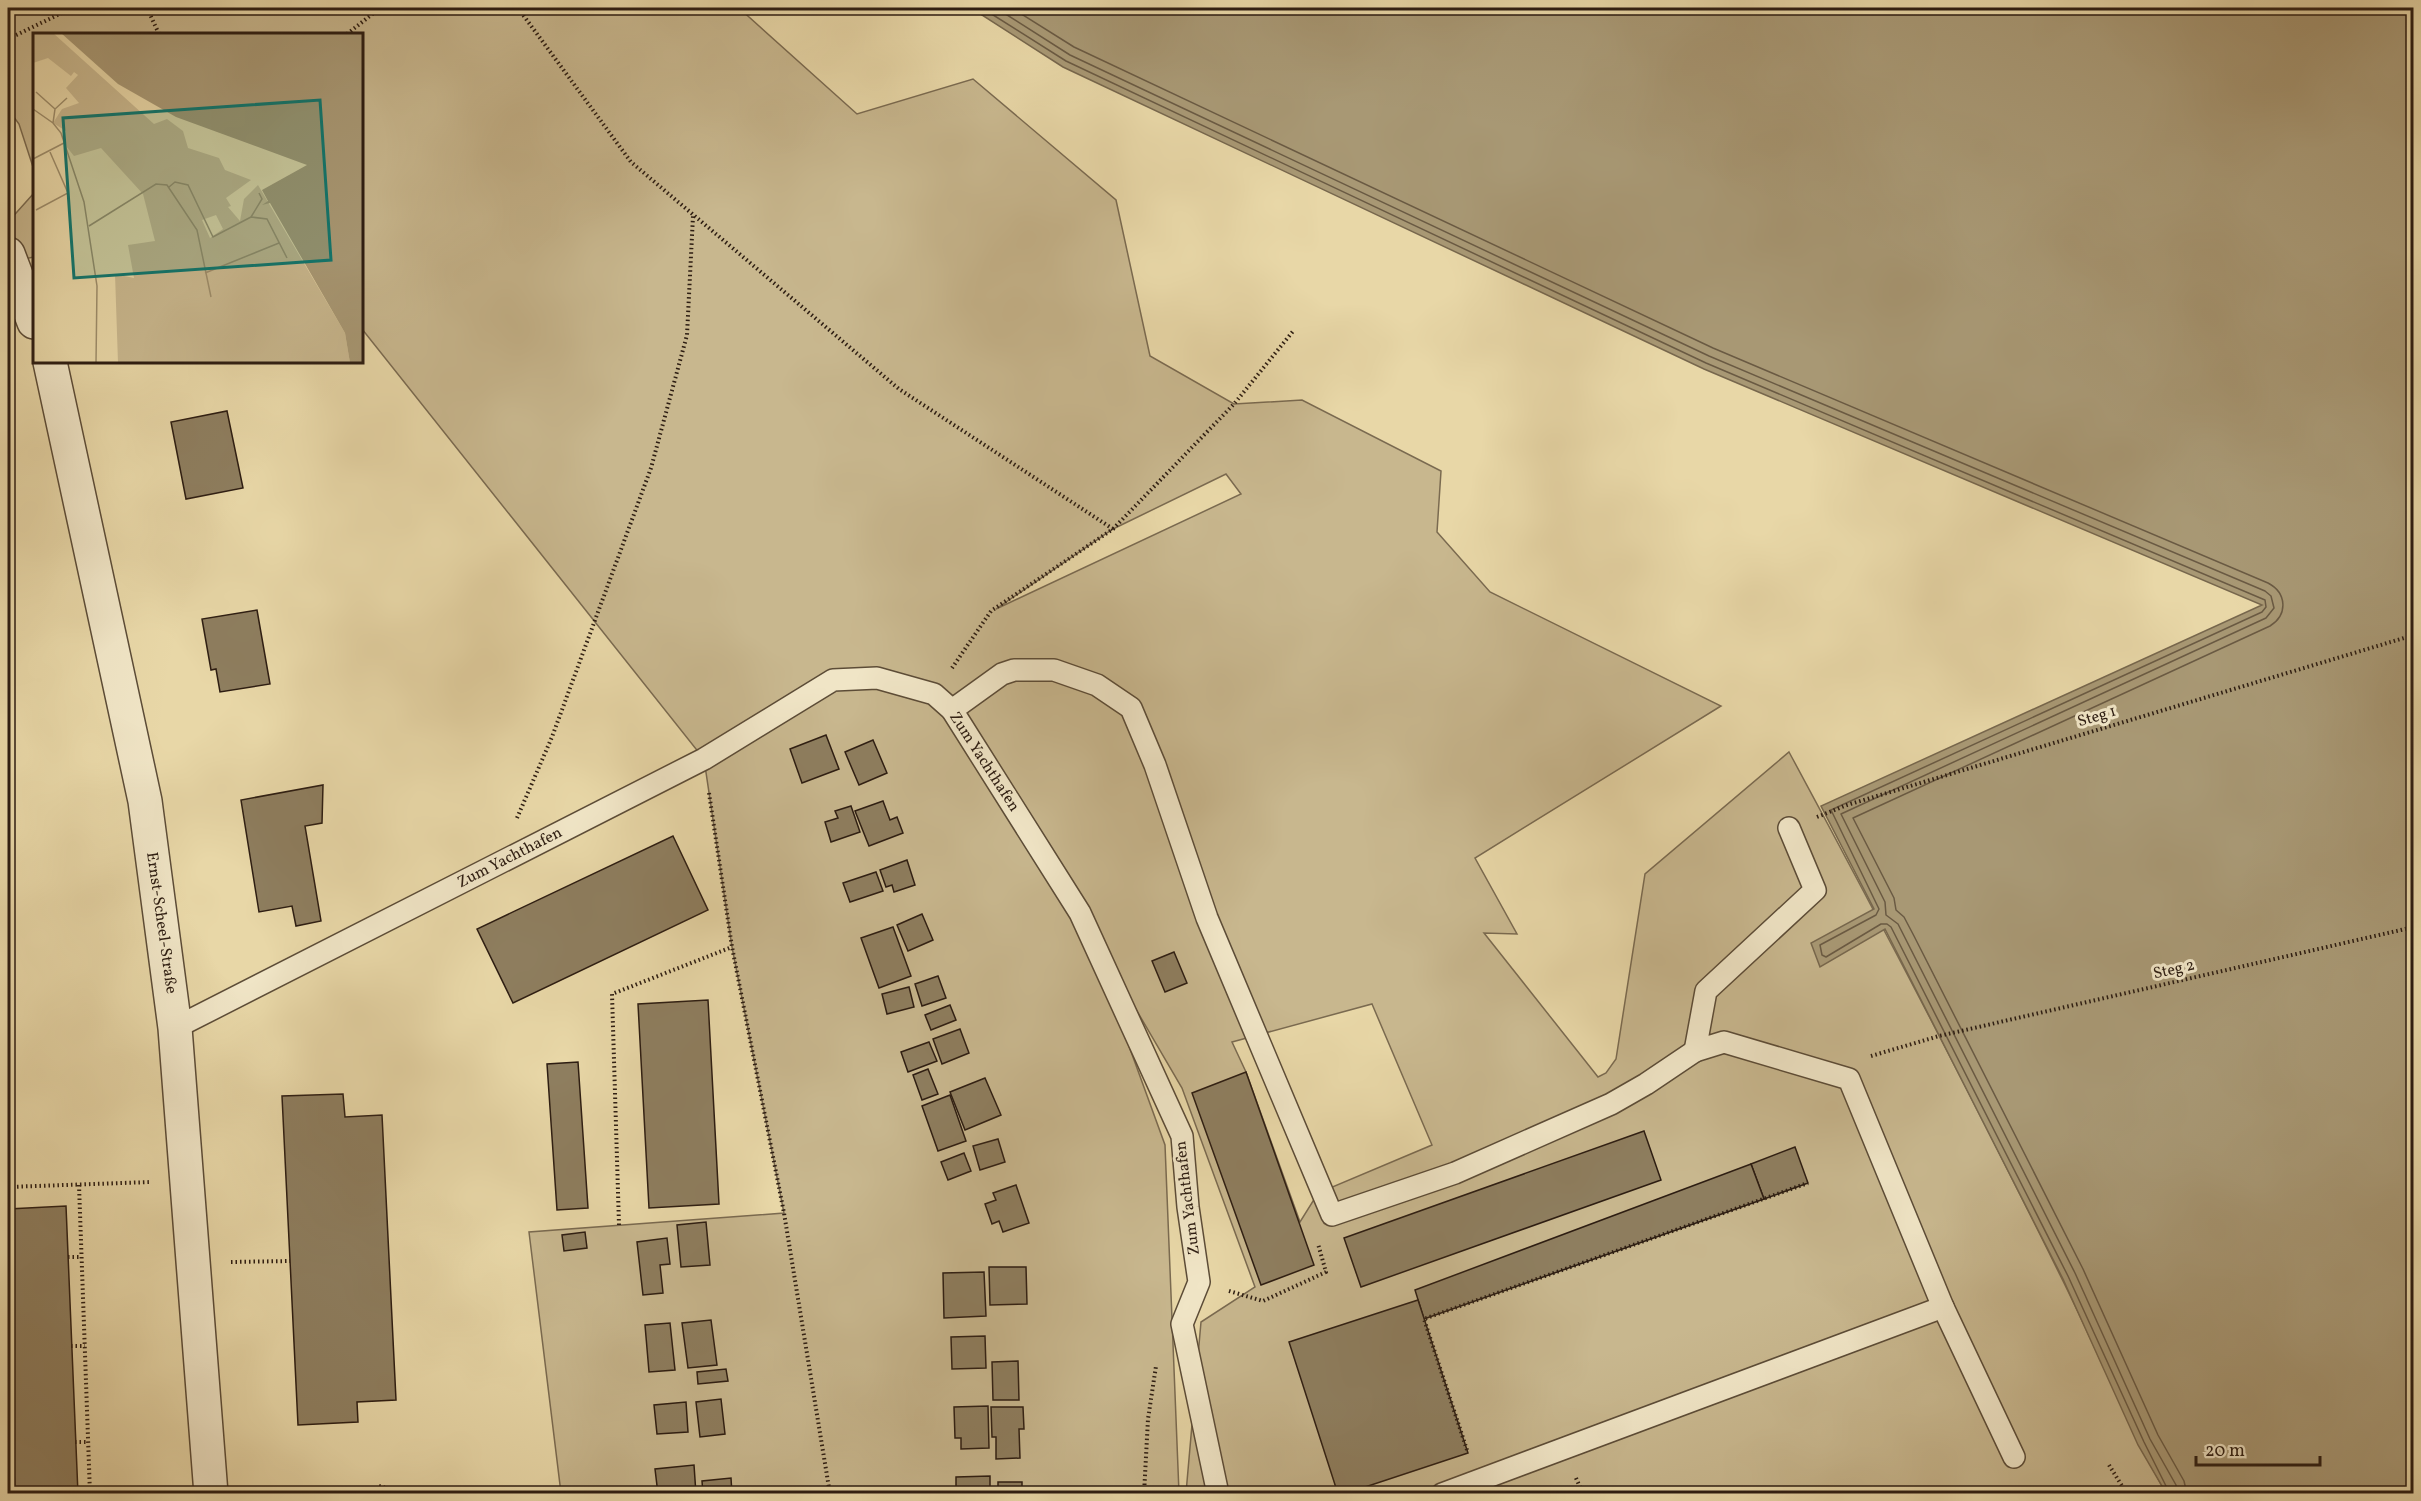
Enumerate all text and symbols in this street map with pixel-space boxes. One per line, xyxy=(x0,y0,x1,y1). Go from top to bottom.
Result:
inset map xyxy=(33,33,363,363)
street label: Steg 1 xyxy=(2075,701,2119,733)
street label: Zum Yachthafen xyxy=(943,708,1025,816)
street label: Zum Yachthafen xyxy=(454,822,566,894)
street label: Ernst-Scheel-Straße xyxy=(140,851,182,995)
street label: Steg 2 xyxy=(2151,955,2197,985)
street label: Zum Yachthafen xyxy=(1170,1140,1206,1256)
scale bar xyxy=(2196,1429,2320,1467)
text: 20 m xyxy=(2205,1439,2245,1464)

